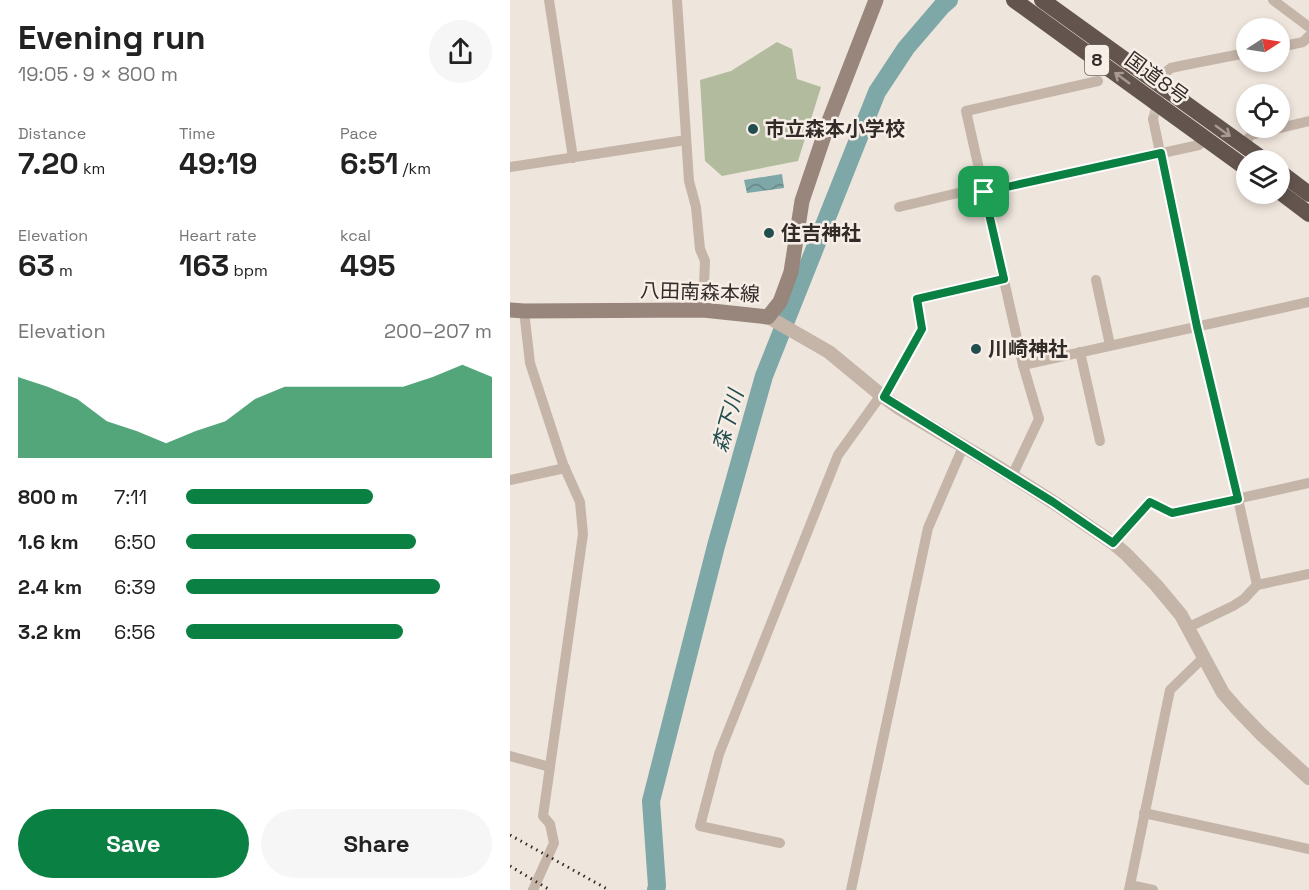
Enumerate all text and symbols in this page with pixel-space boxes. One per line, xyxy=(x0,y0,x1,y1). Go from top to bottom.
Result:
text: Evening run xyxy=(18,17,206,59)
north arrow xyxy=(1236,18,1290,72)
map controls xyxy=(1236,18,1290,204)
button: share xyxy=(429,20,492,83)
road number: 8 xyxy=(1085,45,1109,75)
street label: 国道8号 xyxy=(1120,46,1194,110)
text: 19:05 · 9 × 800 m xyxy=(18,61,178,87)
one-way arrow xyxy=(1115,72,1131,84)
button: locate xyxy=(1236,84,1290,138)
place label: 市立森本小学校 xyxy=(765,116,905,142)
marker: 市立森本小学校 xyxy=(746,122,760,136)
text: Distance xyxy=(18,123,86,144)
text: Time xyxy=(179,123,215,144)
text: Pace xyxy=(340,123,377,144)
one-way arrow xyxy=(1215,125,1231,137)
text: 7.20 xyxy=(18,144,79,183)
text: 49:19 xyxy=(179,144,258,183)
text: 6:51 xyxy=(340,144,399,183)
button: layers xyxy=(1236,150,1290,204)
text: km xyxy=(79,158,105,179)
text: /km xyxy=(399,158,431,179)
pin xyxy=(958,166,1009,217)
icon: arrive xyxy=(967,175,1000,208)
place label: 住吉神社 xyxy=(781,220,861,246)
text: Elevation xyxy=(18,225,88,246)
text: Heart rate xyxy=(179,225,257,246)
text: kcal xyxy=(340,225,371,246)
marker: 住吉神社 xyxy=(762,226,776,240)
text: 63 xyxy=(18,246,55,285)
text: 163 xyxy=(179,246,229,285)
text: 495 xyxy=(340,246,396,285)
text: m xyxy=(55,260,73,281)
text: bpm xyxy=(229,260,268,281)
street label: 八田南森本線 xyxy=(640,277,760,307)
text: Elevation xyxy=(18,318,106,344)
text: 200–207 m xyxy=(384,318,492,344)
place label: 川崎神社 xyxy=(988,336,1068,362)
marker: 川崎神社 xyxy=(969,342,983,356)
water label: 森下川 xyxy=(706,385,750,455)
text: 800 m xyxy=(18,484,78,510)
text: 7:11 xyxy=(114,484,147,510)
text: 1.6 km xyxy=(18,529,79,555)
text: 6:50 xyxy=(114,529,156,555)
text: 2.4 km xyxy=(18,574,82,600)
text: 6:39 xyxy=(114,574,156,600)
text: 3.2 km xyxy=(18,619,81,645)
text: 6:56 xyxy=(114,619,156,645)
button: Save xyxy=(18,809,249,878)
button: Share xyxy=(261,809,492,878)

